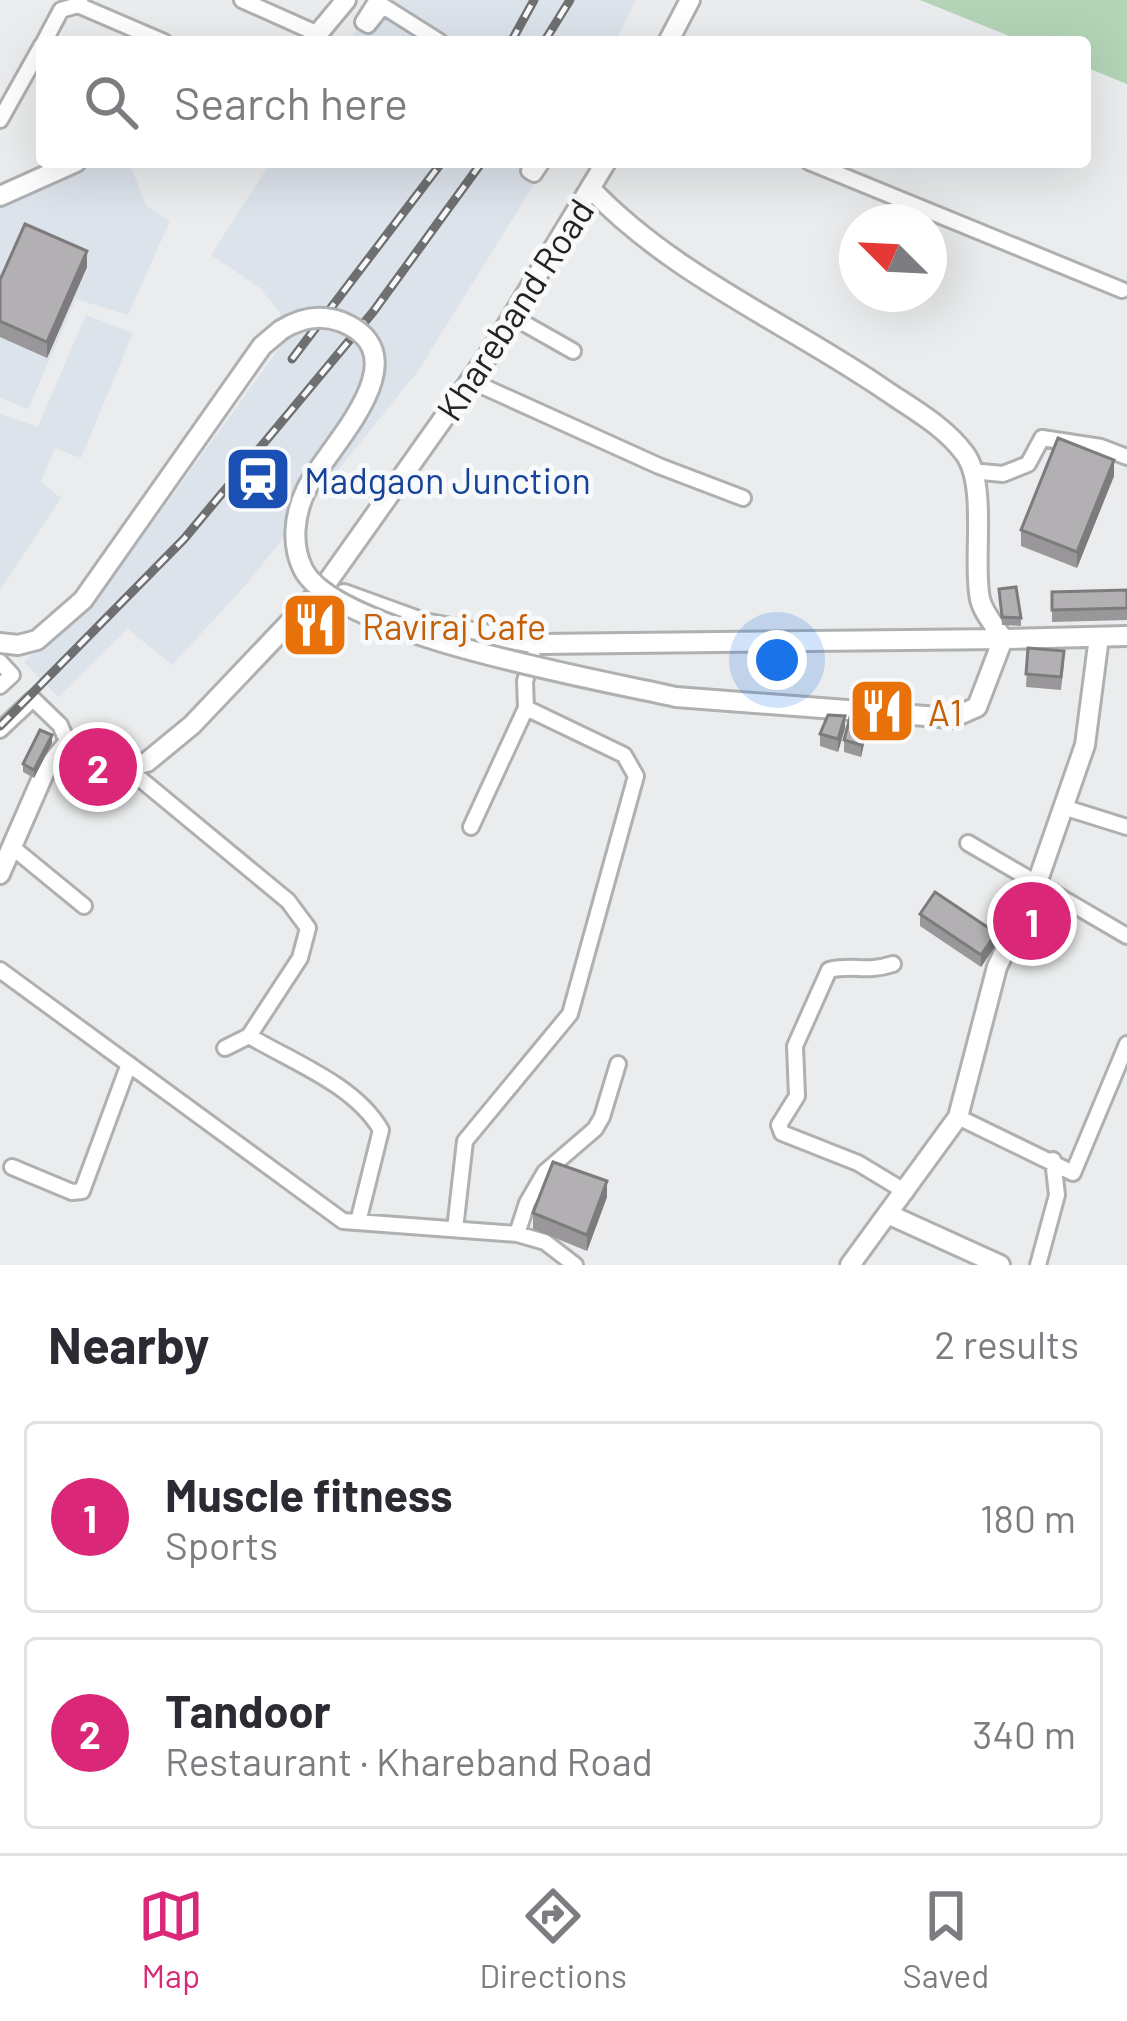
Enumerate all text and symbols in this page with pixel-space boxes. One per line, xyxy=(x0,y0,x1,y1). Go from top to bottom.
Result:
search box xyxy=(36,36,1091,168)
icon: search xyxy=(78,69,144,135)
text: Search here xyxy=(174,75,408,129)
street label: Khareband Road xyxy=(426,190,602,428)
north arrow xyxy=(839,204,947,312)
station icon: Madgaon Junction xyxy=(223,444,293,514)
place label: Madgaon Junction xyxy=(304,458,591,501)
restaurant icon: Raviraj Cafe xyxy=(280,590,350,660)
place label: Raviraj Cafe xyxy=(362,604,546,647)
your location xyxy=(747,630,807,690)
restaurant icon: A1 xyxy=(847,676,917,746)
place label: A1 xyxy=(928,690,962,733)
pin: 2 xyxy=(59,722,137,812)
pin: 1 xyxy=(993,876,1071,966)
text: Nearby xyxy=(48,1313,209,1374)
text: 2 results xyxy=(934,1320,1079,1367)
text: Muscle fitness xyxy=(165,1467,453,1521)
text: 1 xyxy=(83,1494,97,1541)
text: 180 m xyxy=(980,1494,1076,1541)
text: Sports xyxy=(165,1521,278,1568)
text: Tandoor xyxy=(165,1683,331,1737)
text: 2 xyxy=(79,1710,101,1757)
text: 340 m xyxy=(972,1710,1076,1757)
text: Restaurant · Khareband Road xyxy=(165,1737,653,1784)
tab: Map xyxy=(138,1883,204,1995)
tab: Directions xyxy=(479,1883,627,1995)
tab: Saved xyxy=(903,1883,989,1995)

